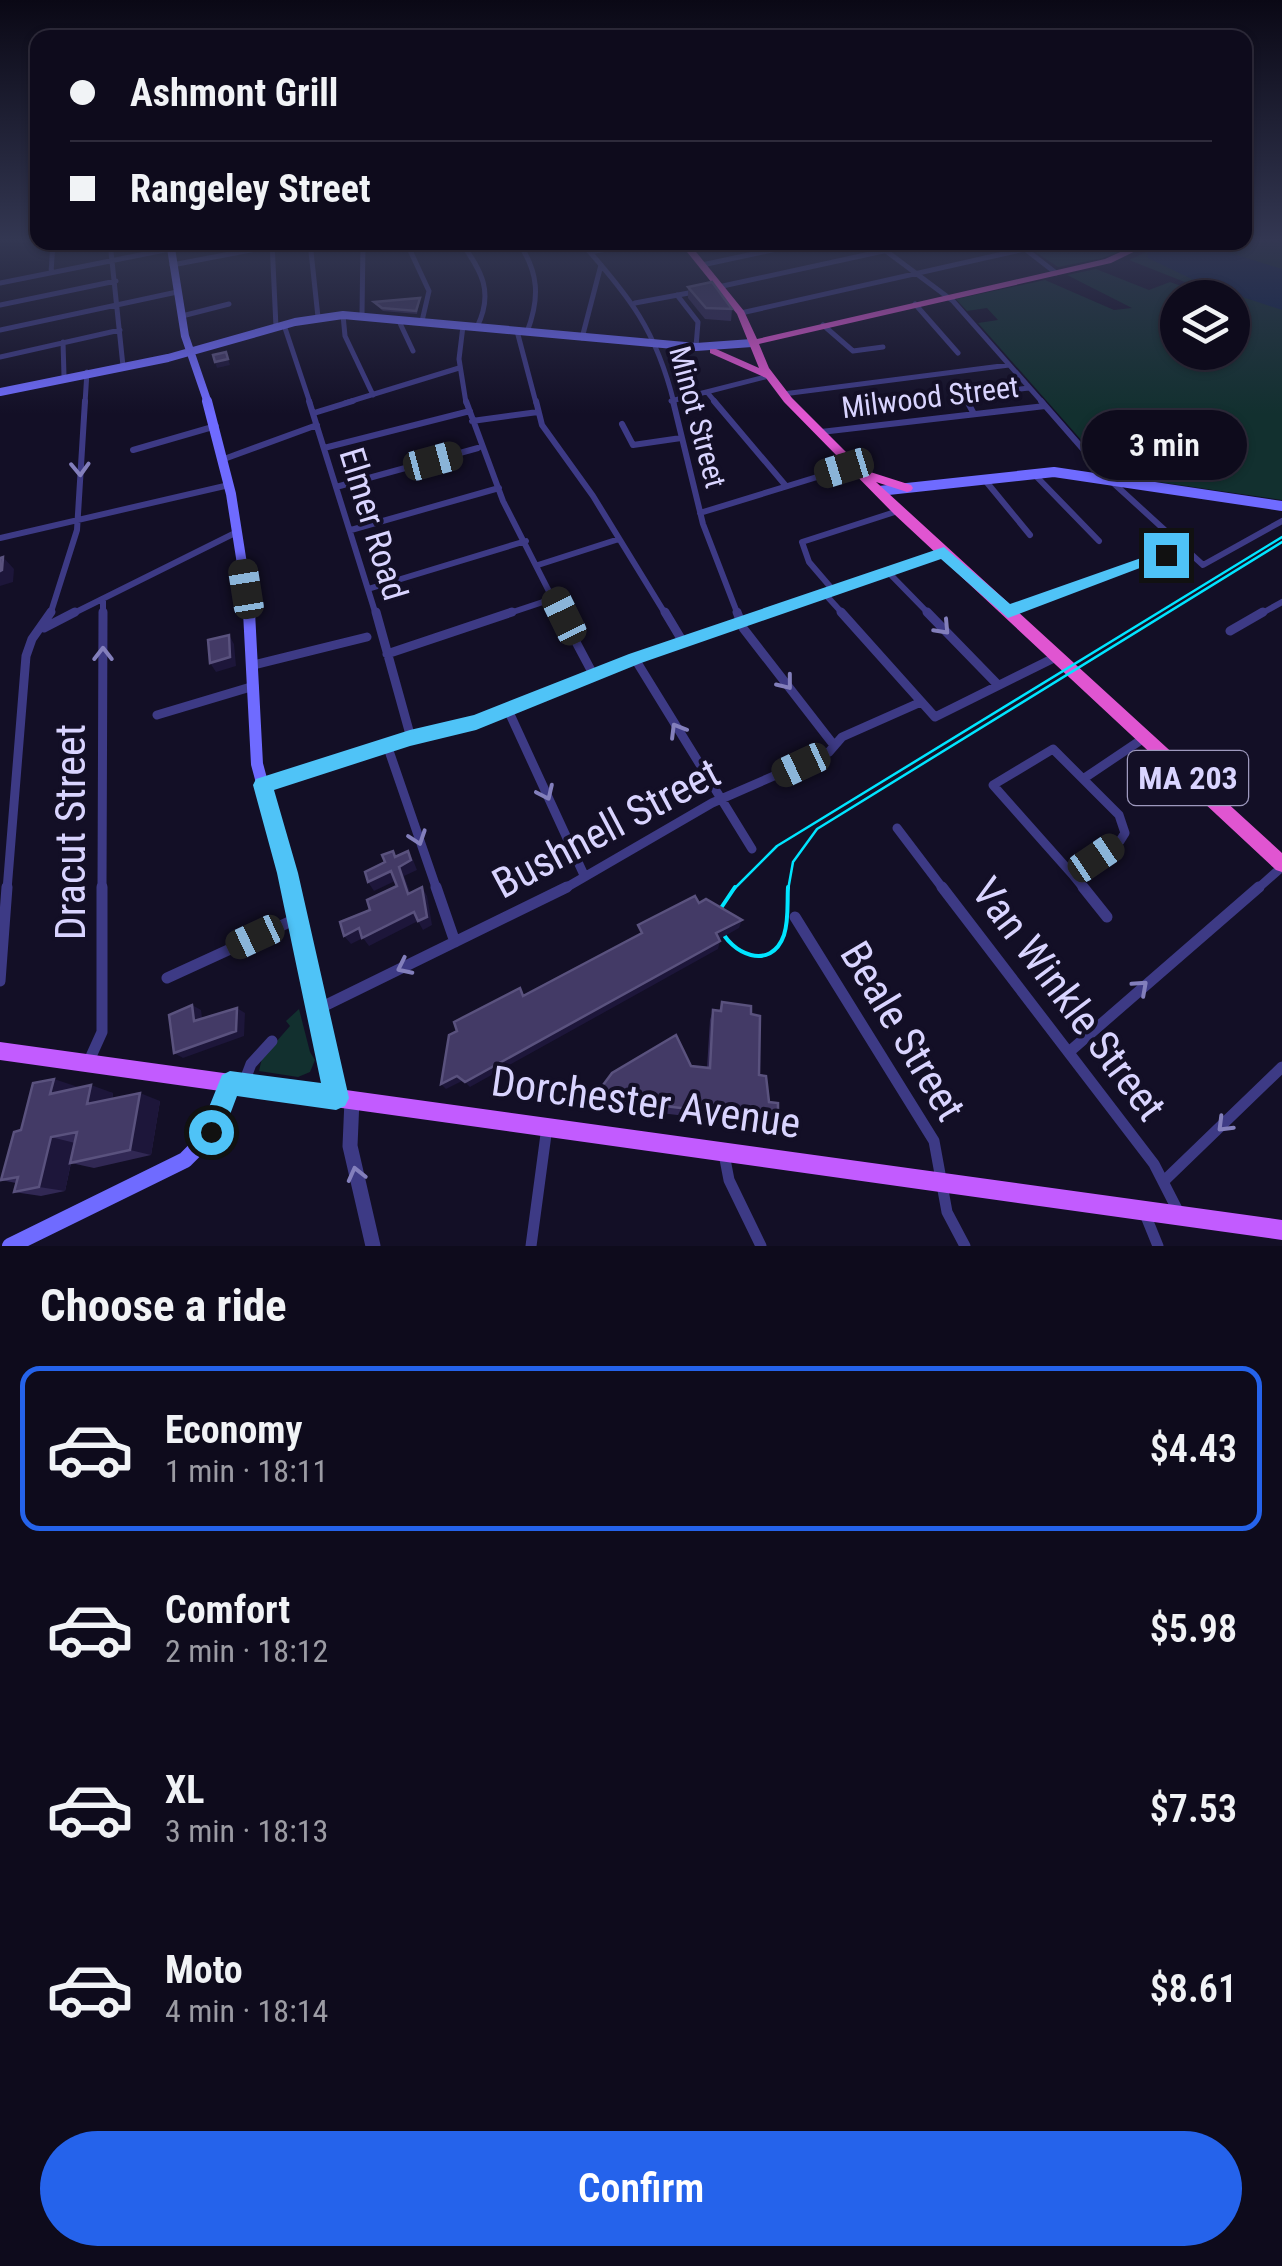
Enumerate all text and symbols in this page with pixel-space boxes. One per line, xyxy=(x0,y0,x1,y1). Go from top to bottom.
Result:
text: Ashmont Grill xyxy=(130,71,338,115)
text: Rangeley Street xyxy=(130,167,371,211)
map controls xyxy=(1160,280,1250,370)
button: layers xyxy=(1160,280,1250,370)
street label: Minot Street xyxy=(662,342,734,492)
street label: Milwood Street xyxy=(839,369,1021,425)
callout: 3 min xyxy=(1084,410,1248,480)
text: 3 min xyxy=(1129,426,1200,464)
car xyxy=(400,439,466,483)
street label: Elmer Road xyxy=(330,443,416,605)
car xyxy=(811,445,877,491)
one-way arrow xyxy=(69,462,90,478)
route end xyxy=(1144,533,1189,578)
car xyxy=(226,557,266,621)
car xyxy=(537,582,591,650)
one-way arrow xyxy=(931,616,949,635)
one-way arrow xyxy=(92,645,114,660)
one-way arrow xyxy=(774,672,792,690)
one-way arrow xyxy=(670,723,689,741)
street label: Dracut Street xyxy=(46,724,95,940)
car xyxy=(767,739,835,791)
street label: Bushnell Street xyxy=(484,748,728,908)
road number: MA 203 xyxy=(1128,751,1248,805)
one-way arrow xyxy=(533,783,553,801)
one-way arrow xyxy=(407,828,427,845)
car xyxy=(1063,829,1129,887)
street label: Van Winkle Street xyxy=(962,868,1176,1130)
car xyxy=(221,911,289,963)
street label: Beale Street xyxy=(830,933,976,1129)
one-way arrow xyxy=(396,955,414,974)
one-way arrow xyxy=(1129,981,1148,999)
street label: Dorchester Avenue xyxy=(488,1056,804,1148)
route start xyxy=(189,1110,234,1155)
one-way arrow xyxy=(1218,1113,1236,1131)
one-way arrow xyxy=(347,1166,368,1183)
text: Choose a ride xyxy=(40,1279,287,1332)
icon: car xyxy=(45,1404,135,1494)
text: Economy xyxy=(165,1408,302,1452)
text: $4.43 xyxy=(1150,1427,1237,1471)
text: 1 min · 18:11 xyxy=(165,1452,328,1490)
icon: car xyxy=(45,1584,135,1674)
text: Comfort xyxy=(165,1588,290,1632)
text: $5.98 xyxy=(1150,1607,1237,1651)
text: 2 min · 18:12 xyxy=(165,1632,328,1670)
icon: car xyxy=(45,1764,135,1854)
text: XL xyxy=(165,1768,204,1812)
text: $7.53 xyxy=(1150,1787,1237,1831)
text: 3 min · 18:13 xyxy=(165,1812,328,1850)
icon: car xyxy=(45,1944,135,2034)
text: Moto xyxy=(165,1948,243,1992)
text: $8.61 xyxy=(1150,1967,1237,2011)
text: 4 min · 18:14 xyxy=(165,1992,328,2030)
button: Confirm xyxy=(40,2131,1242,2246)

